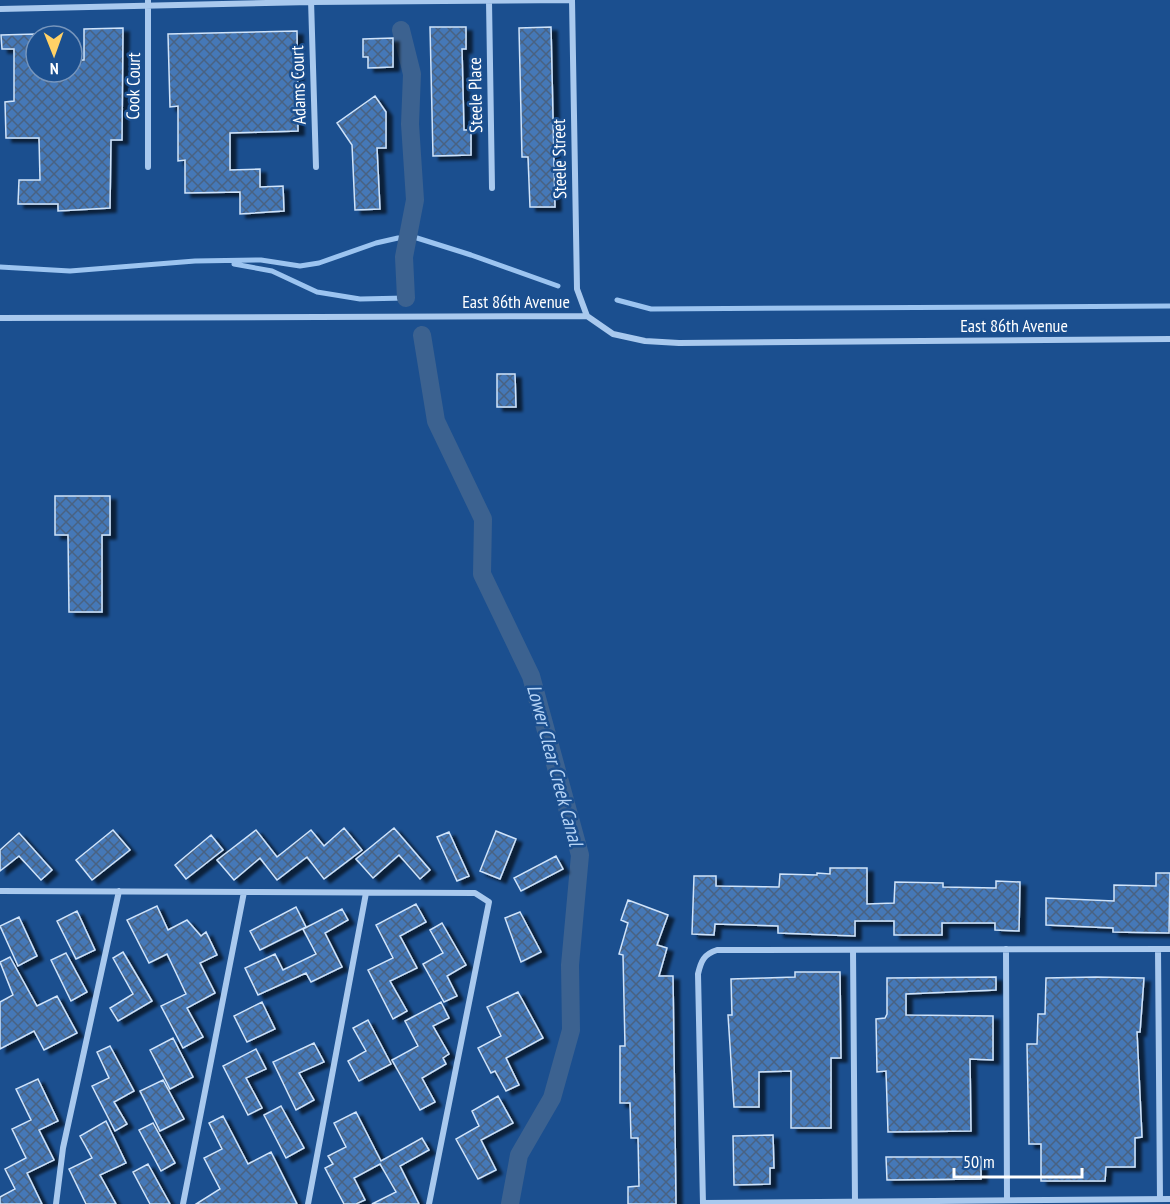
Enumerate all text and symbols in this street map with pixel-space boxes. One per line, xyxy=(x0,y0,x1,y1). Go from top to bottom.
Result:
north arrow xyxy=(24,24,84,84)
street label: Adams Court xyxy=(285,45,311,125)
street label: Cook Court xyxy=(121,52,145,120)
street label: Steele Place xyxy=(463,57,487,133)
text: N xyxy=(50,59,59,79)
street label: Steele Street xyxy=(547,119,571,199)
street label: East 86th Avenue xyxy=(462,290,570,313)
street label: East 86th Avenue xyxy=(960,314,1068,337)
water label: Lower Clear Creek Canal xyxy=(521,682,590,851)
scale bar xyxy=(954,1141,1082,1179)
text: 50 m xyxy=(963,1150,995,1173)

